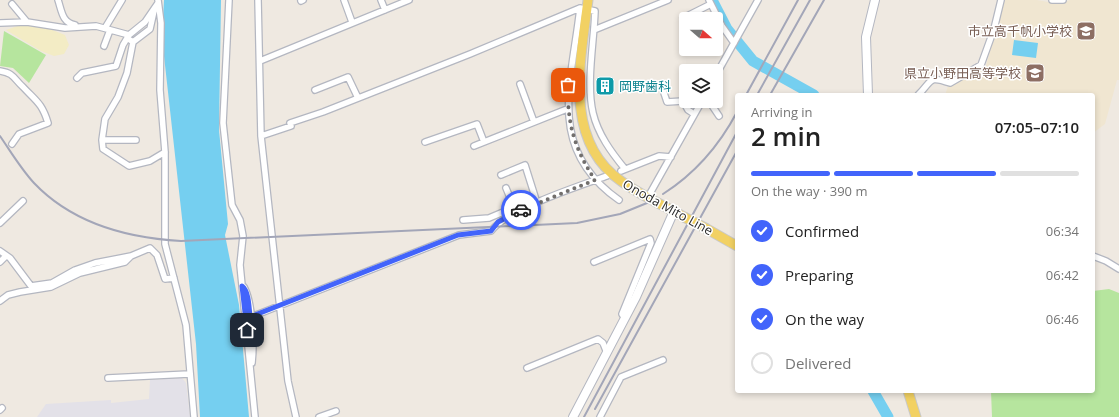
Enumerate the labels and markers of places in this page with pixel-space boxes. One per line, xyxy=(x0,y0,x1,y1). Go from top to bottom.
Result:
school or university icon: 市立高千帆小学校 xyxy=(1075,20,1097,42)
place label: 市立高千帆小学校 xyxy=(968,22,1072,40)
school or university icon: 県立小野田高等学校 xyxy=(1024,62,1046,84)
place label: 県立小野田高等学校 xyxy=(904,64,1021,82)
pin xyxy=(551,68,585,102)
building icon: 岡野歯科 xyxy=(594,75,616,97)
place label: 岡野歯科 xyxy=(619,77,671,95)
pin xyxy=(230,313,264,347)

